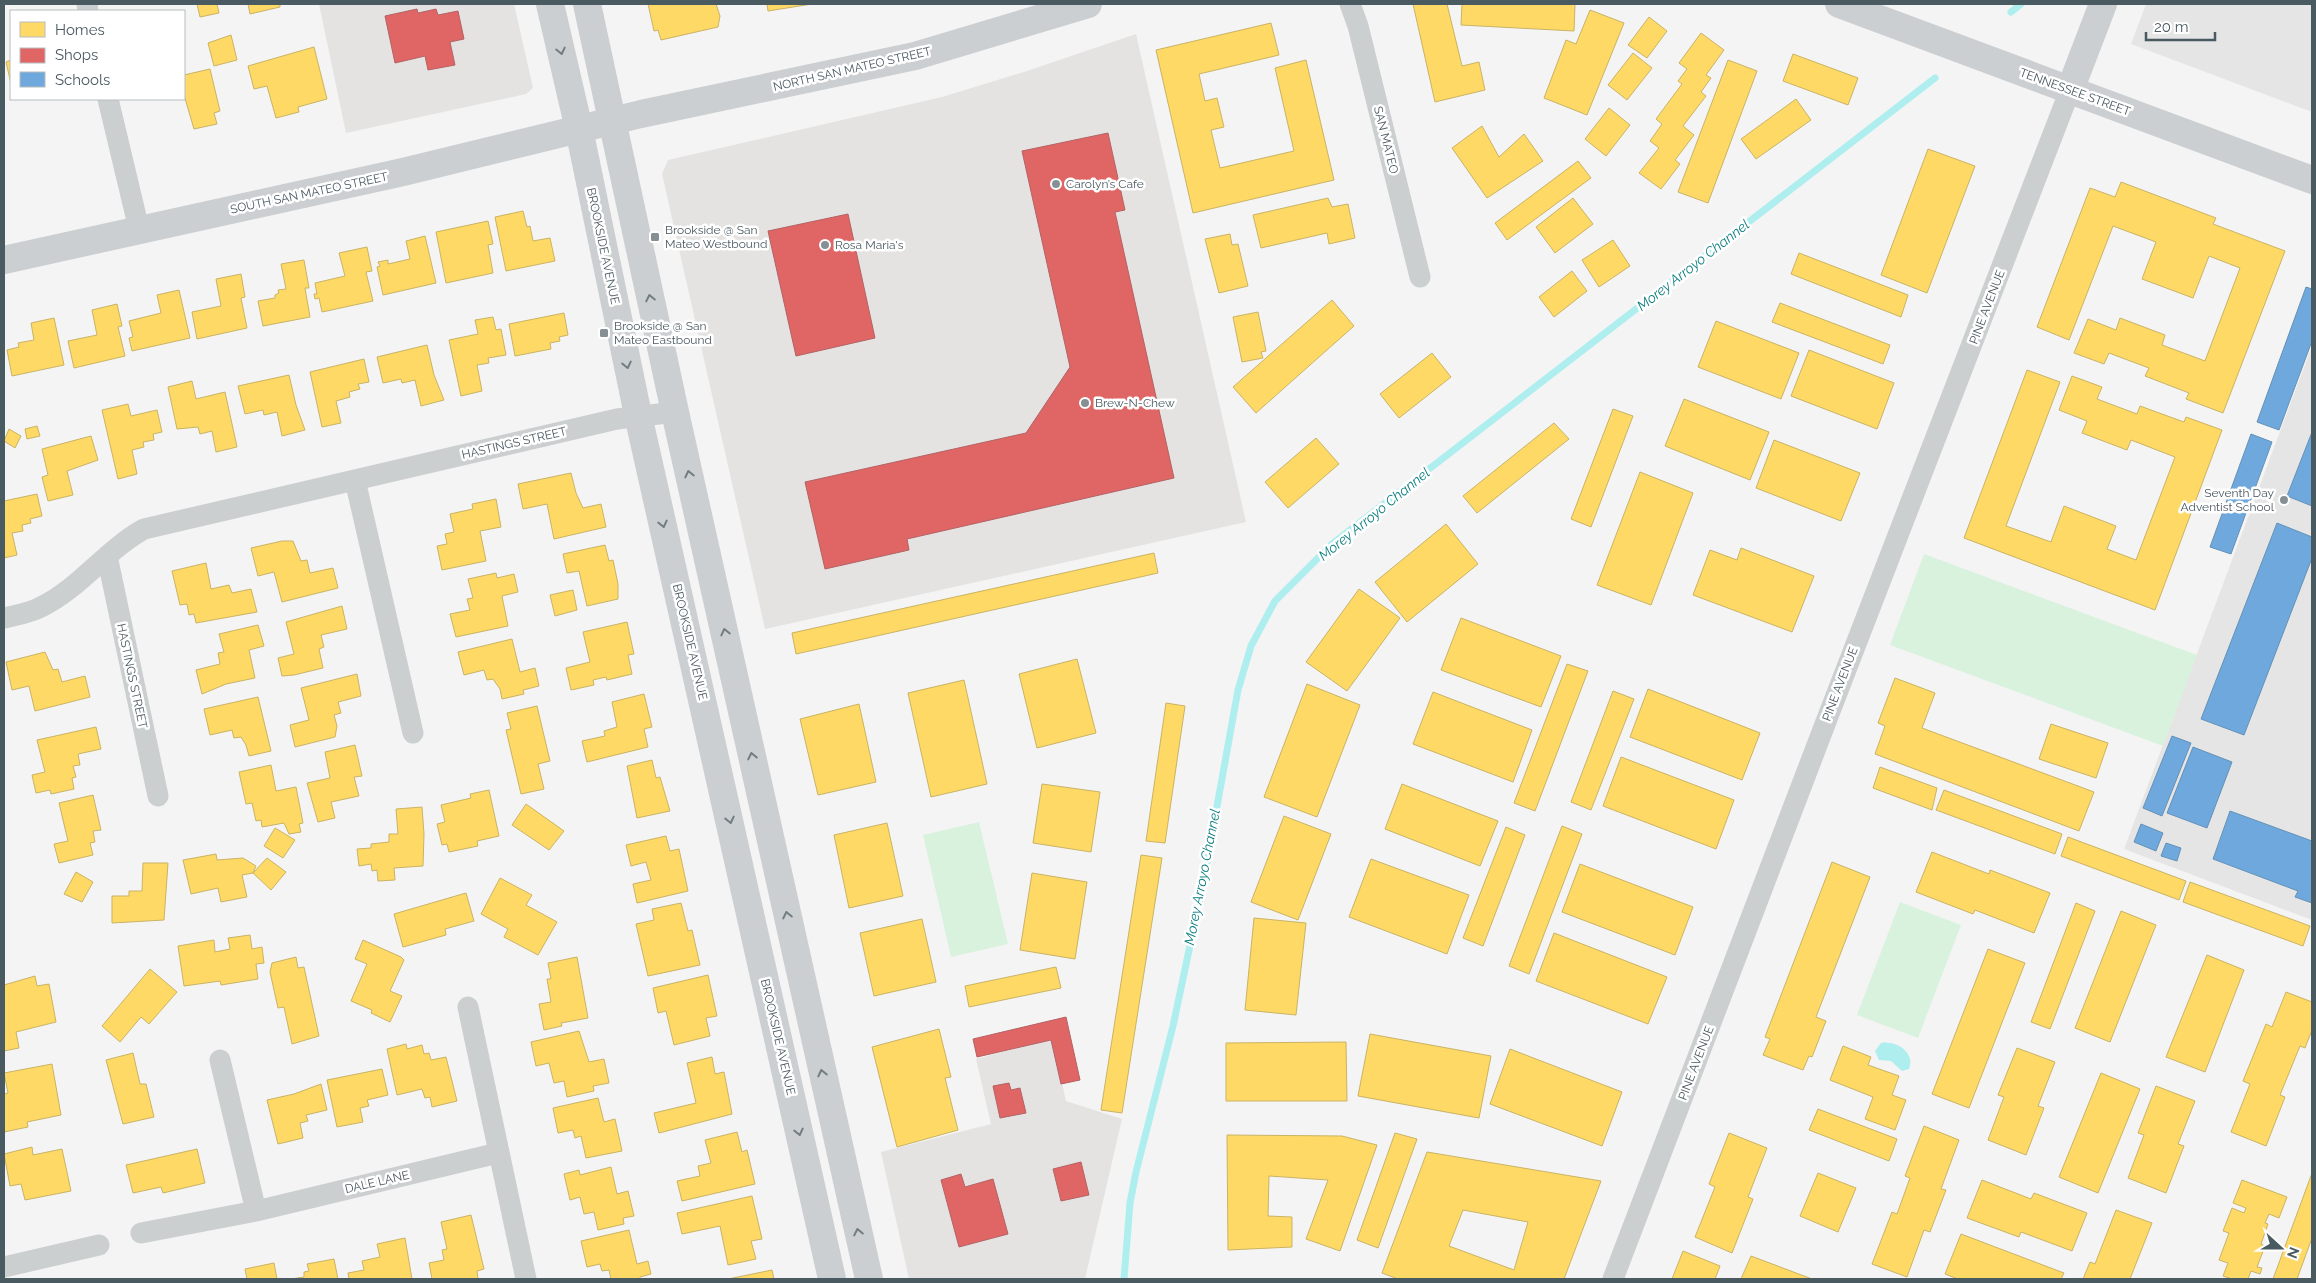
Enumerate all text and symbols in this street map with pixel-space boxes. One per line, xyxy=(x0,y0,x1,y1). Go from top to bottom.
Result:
legend xyxy=(10,10,185,100)
scale bar xyxy=(2146,10,2215,42)
text: 20 m xyxy=(2154,18,2189,36)
text: Homes xyxy=(55,21,105,39)
street label: NORTH SAN MATEO STREET xyxy=(772,44,933,94)
text: Shops xyxy=(55,46,98,64)
one-way arrow xyxy=(555,47,566,56)
street label: TENNESSEE STREET xyxy=(2018,65,2133,119)
text: Schools xyxy=(55,71,110,89)
street label: SAN MATEO xyxy=(1371,105,1401,175)
street label: SOUTH SAN MATEO STREET xyxy=(229,169,390,217)
place label: Carolyn’s Cafe xyxy=(1066,177,1144,191)
marker: Carolyn’s Cafe xyxy=(1050,178,1062,190)
street label: BROOKSIDE AVENUE xyxy=(584,186,622,306)
water label: Morey Arroyo Channel xyxy=(1634,216,1753,314)
place label: Brookside @ San Mateo Westbound xyxy=(665,223,767,251)
marker: Brookside @ San Mateo Westbound xyxy=(649,231,661,243)
place label: Rosa Maria's xyxy=(835,238,904,252)
marker: Rosa Maria's xyxy=(819,239,831,251)
street label: PINE AVENUE xyxy=(1966,268,2008,346)
one-way arrow xyxy=(645,293,656,302)
place label: Brookside @ San Mateo Eastbound xyxy=(614,319,712,347)
marker: Brookside @ San Mateo Eastbound xyxy=(598,327,610,339)
one-way arrow xyxy=(622,360,632,369)
place label: Brew-N-Chew xyxy=(1095,396,1175,410)
marker: Brew-N-Chew xyxy=(1079,397,1091,409)
street label: HASTINGS STREET xyxy=(460,424,568,462)
water label: Morey Arroyo Channel xyxy=(1315,464,1433,564)
one-way arrow xyxy=(684,469,695,478)
place label: Seventh Day Adventist School xyxy=(2181,486,2275,514)
marker: Seventh Day Adventist School xyxy=(2278,494,2290,506)
one-way arrow xyxy=(657,519,668,528)
street label: BROOKSIDE AVENUE xyxy=(670,582,710,702)
street label: HASTINGS STREET xyxy=(114,622,150,730)
one-way arrow xyxy=(720,628,731,637)
street label: PINE AVENUE xyxy=(1819,645,1861,723)
one-way arrow xyxy=(747,751,758,760)
water label: Morey Arroyo Channel xyxy=(1181,807,1223,946)
one-way arrow xyxy=(724,815,734,824)
one-way arrow xyxy=(782,910,792,919)
street label: BROOKSIDE AVENUE xyxy=(758,977,798,1097)
street label: PINE AVENUE xyxy=(1675,1024,1717,1102)
one-way arrow xyxy=(817,1069,828,1078)
one-way arrow xyxy=(793,1128,804,1137)
street label: DALE LANE xyxy=(344,1168,410,1196)
north arrow xyxy=(2256,1223,2306,1273)
one-way arrow xyxy=(853,1227,864,1236)
text: N xyxy=(2284,1245,2303,1261)

